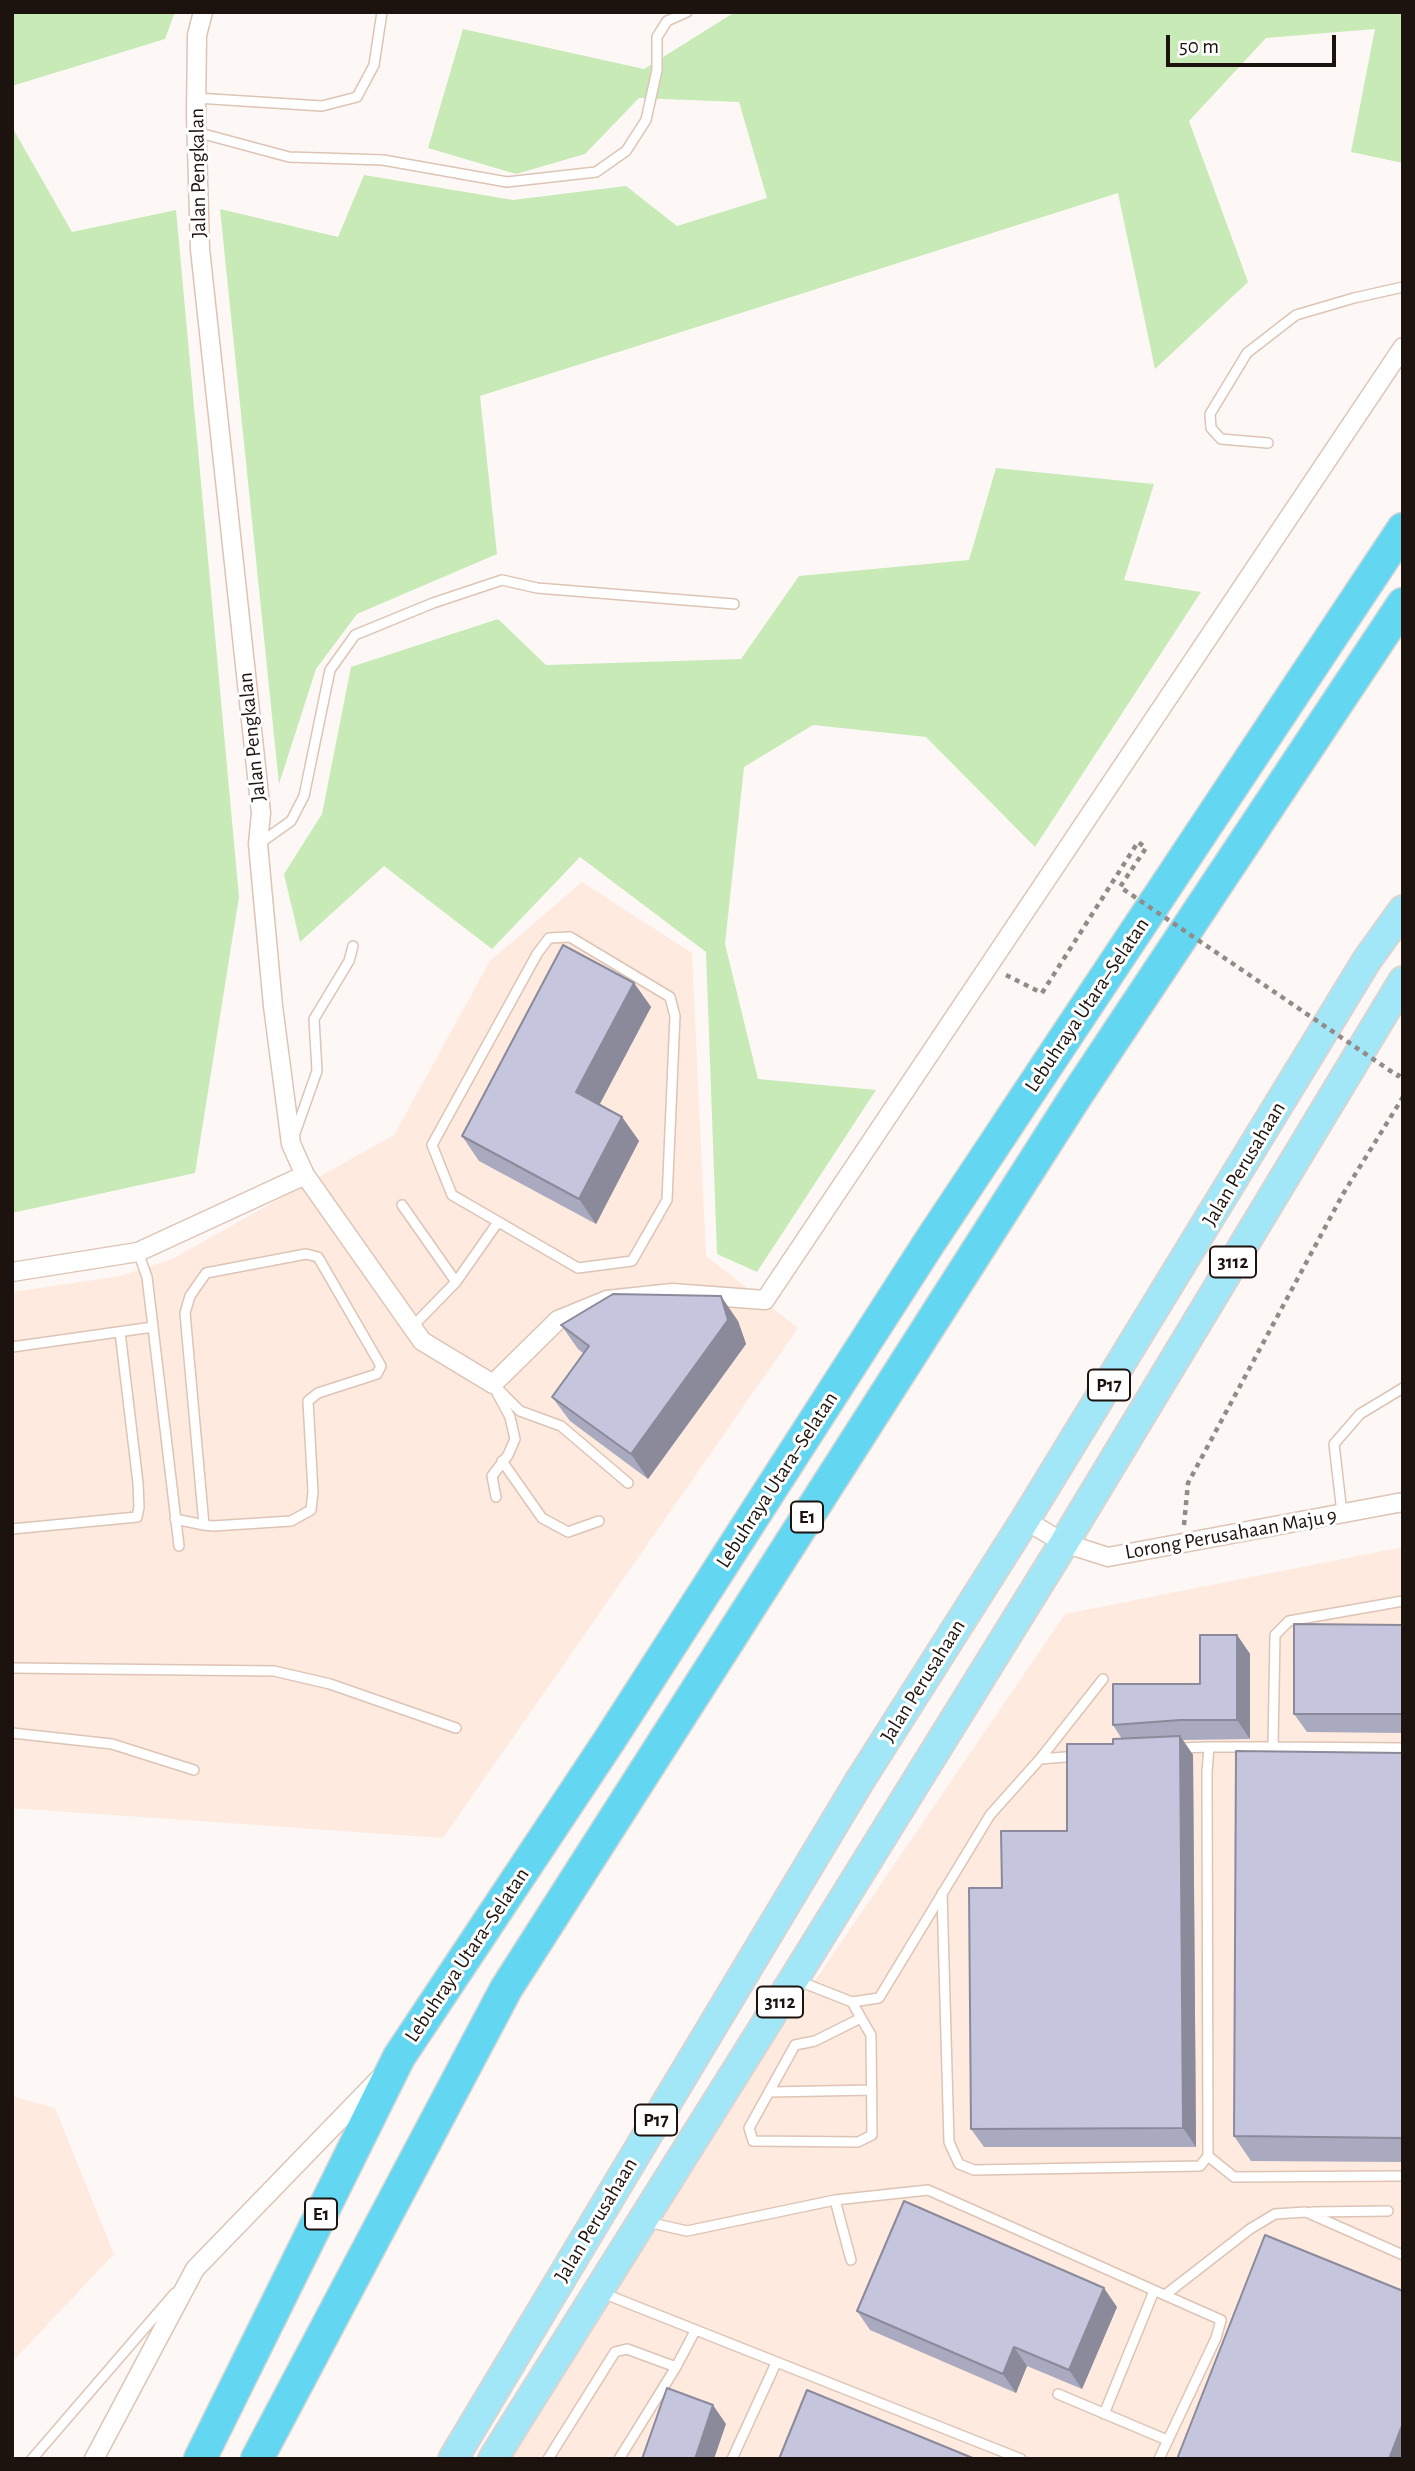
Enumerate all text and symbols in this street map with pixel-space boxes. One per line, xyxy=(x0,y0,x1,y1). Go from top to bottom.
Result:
scale bar xyxy=(1170,21,1340,65)
text: 50 m xyxy=(1179,36,1219,57)
street label: Jalan Pengkalan xyxy=(184,108,212,238)
street label: Jalan Pengkalan xyxy=(233,671,271,803)
street label: Lebuhraya Utara–Selatan xyxy=(1019,913,1155,1097)
street label: Jalan Perusahaan xyxy=(1197,1097,1291,1231)
road number: 3112 xyxy=(1210,1246,1256,1278)
road number: P17 xyxy=(1088,1370,1130,1400)
street label: Lebuhraya Utara–Selatan xyxy=(711,1387,843,1573)
road number: E1 xyxy=(791,1502,823,1532)
street label: Lorong Perusahaan Maju 9 xyxy=(1123,1503,1339,1565)
street label: Jalan Perusahaan xyxy=(875,1615,971,1747)
street label: Lebuhraya Utara–Selatan xyxy=(399,1863,535,2047)
road number: 3112 xyxy=(757,1986,803,2018)
road number: P17 xyxy=(635,2104,677,2136)
street label: Jalan Perusahaan xyxy=(549,2153,643,2287)
road number: E1 xyxy=(305,2198,337,2230)

